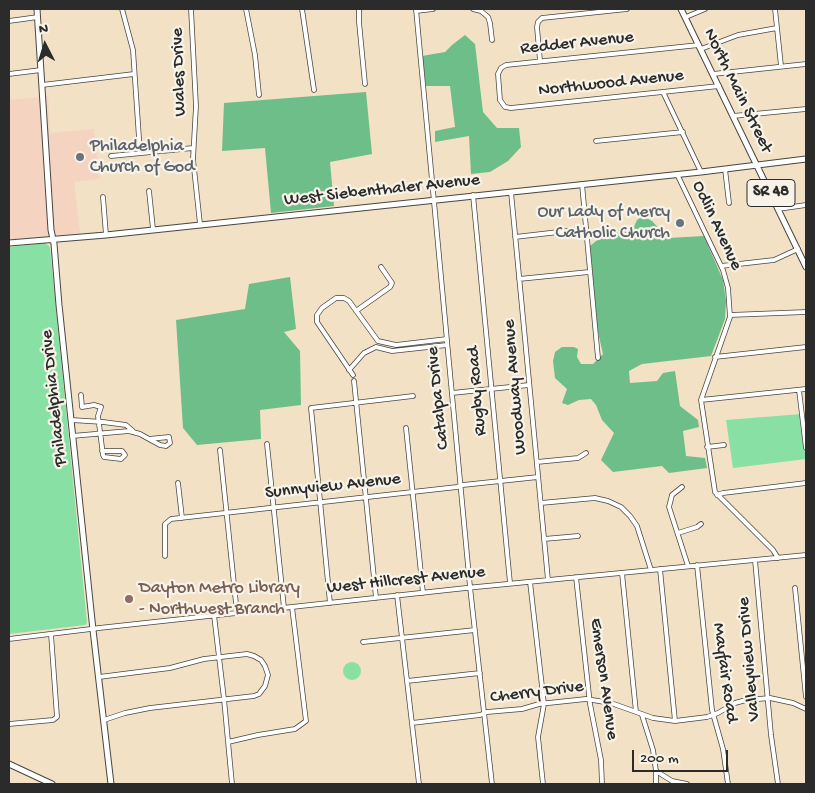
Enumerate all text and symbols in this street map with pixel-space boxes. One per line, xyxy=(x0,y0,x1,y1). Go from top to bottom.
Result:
north arrow xyxy=(20,20,70,70)
text: N xyxy=(38,21,49,38)
street label: North Main Street xyxy=(697,25,777,157)
street label: Wales Drive xyxy=(168,27,192,117)
street label: Redder Avenue xyxy=(519,27,635,61)
street label: Northwood Avenue xyxy=(537,66,685,102)
place label: Philadelphia Church of God xyxy=(90,136,195,178)
marker: Philadelphia Church of God xyxy=(74,151,86,163)
street label: West Siebenthaler Avenue xyxy=(283,170,481,212)
street label: Odlin Avenue xyxy=(686,178,746,274)
road number: SR 48 xyxy=(747,180,795,207)
place label: Our Lady of Mercy Catholic Church xyxy=(538,202,670,244)
marker: Our Lady of Mercy Catholic Church xyxy=(674,217,686,229)
street label: Woodway Avenue xyxy=(499,318,533,456)
street label: Philadelphia Drive xyxy=(37,329,73,467)
street label: Catalpa Drive xyxy=(423,345,455,451)
street label: Rugby Road xyxy=(463,345,493,437)
street label: Sunnyview Avenue xyxy=(264,469,402,505)
street label: West Hillcrest Avenue xyxy=(326,562,486,600)
place label: Dayton Metro Library - Northwest Branch xyxy=(139,578,300,620)
marker: Dayton Metro Library - Northwest Branch xyxy=(123,593,135,605)
street label: Valleyview Drive xyxy=(734,596,766,722)
street label: Emerson Avenue xyxy=(584,617,622,741)
street label: Mayfair Road xyxy=(706,622,742,724)
street label: Cherry Drive xyxy=(489,677,585,709)
scale bar xyxy=(635,740,731,772)
text: 200 m xyxy=(640,750,679,768)

